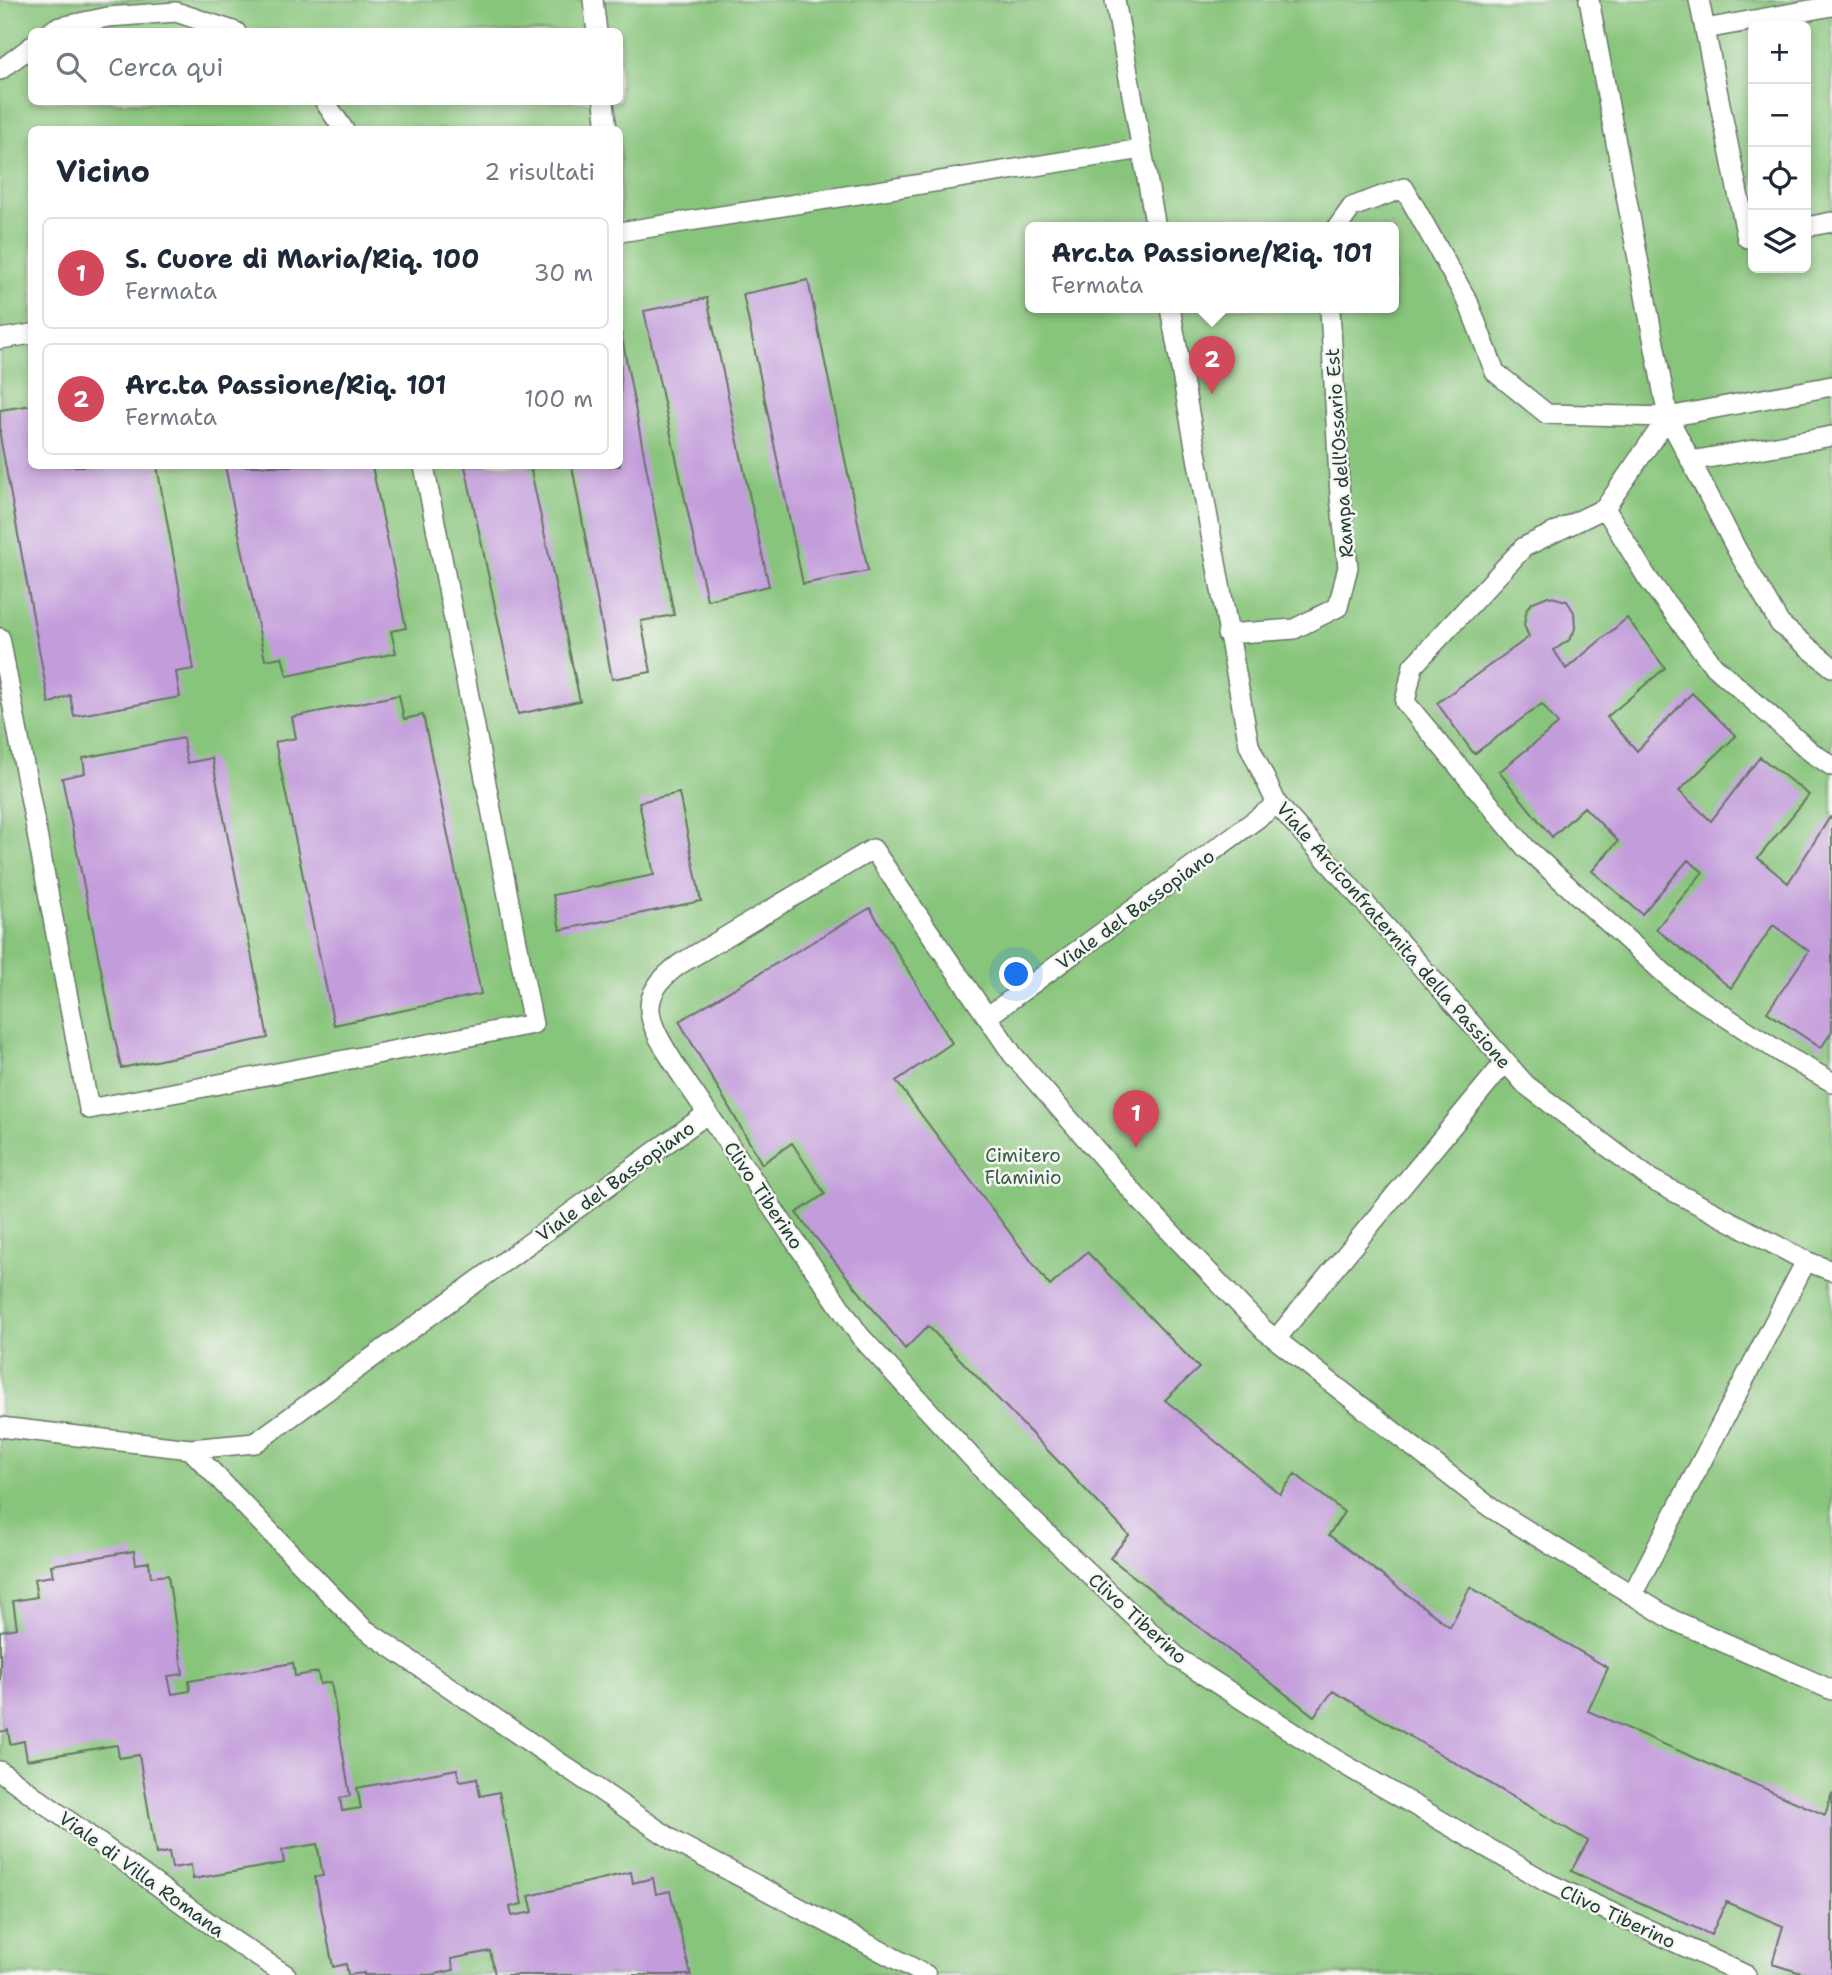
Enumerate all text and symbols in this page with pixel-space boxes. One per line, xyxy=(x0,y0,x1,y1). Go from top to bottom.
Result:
map controls xyxy=(1748,21,1811,273)
button: + xyxy=(1748,21,1811,84)
search box xyxy=(28,28,623,105)
icon: search xyxy=(52,48,90,86)
text: Cerca qui xyxy=(108,49,224,84)
button: − xyxy=(1748,84,1811,147)
button: locate xyxy=(1748,147,1811,210)
text: Vicino xyxy=(56,151,150,192)
text: 2 risultati xyxy=(484,157,595,187)
button: layers xyxy=(1748,210,1811,273)
popup xyxy=(1025,222,1399,313)
text: Arc.ta Passione/Riq. 101 xyxy=(1051,235,1373,270)
text: S. Cuore di Maria/Riq. 100 xyxy=(125,241,479,276)
text: 1 xyxy=(76,258,86,288)
text: 30 m xyxy=(534,258,593,288)
text: Fermata xyxy=(1051,270,1143,300)
text: Fermata xyxy=(125,276,217,306)
pin: 2 xyxy=(1189,336,1235,394)
street label: Rampa dell'Ossario Est xyxy=(1320,347,1359,559)
text: Arc.ta Passione/Riq. 101 xyxy=(125,367,447,402)
text: 2 xyxy=(73,384,89,414)
text: 100 m xyxy=(524,384,593,414)
text: Fermata xyxy=(125,402,217,432)
street label: Viale Arciconfraternita della Passione xyxy=(1271,796,1517,1074)
street label: Viale del Bassopiano xyxy=(1051,843,1220,975)
your location xyxy=(999,957,1033,991)
pin: 1 xyxy=(1113,1090,1159,1148)
street label: Viale del Bassopiano xyxy=(531,1115,700,1247)
street label: Clivo Tiberino xyxy=(718,1136,809,1254)
park label: Cimitero Flaminio xyxy=(984,1143,1062,1190)
street label: Clivo Tiberino xyxy=(1083,1567,1192,1669)
street label: Viale di Villa Romana xyxy=(54,1806,230,1943)
street label: Clivo Tiberino xyxy=(1556,1879,1680,1954)

